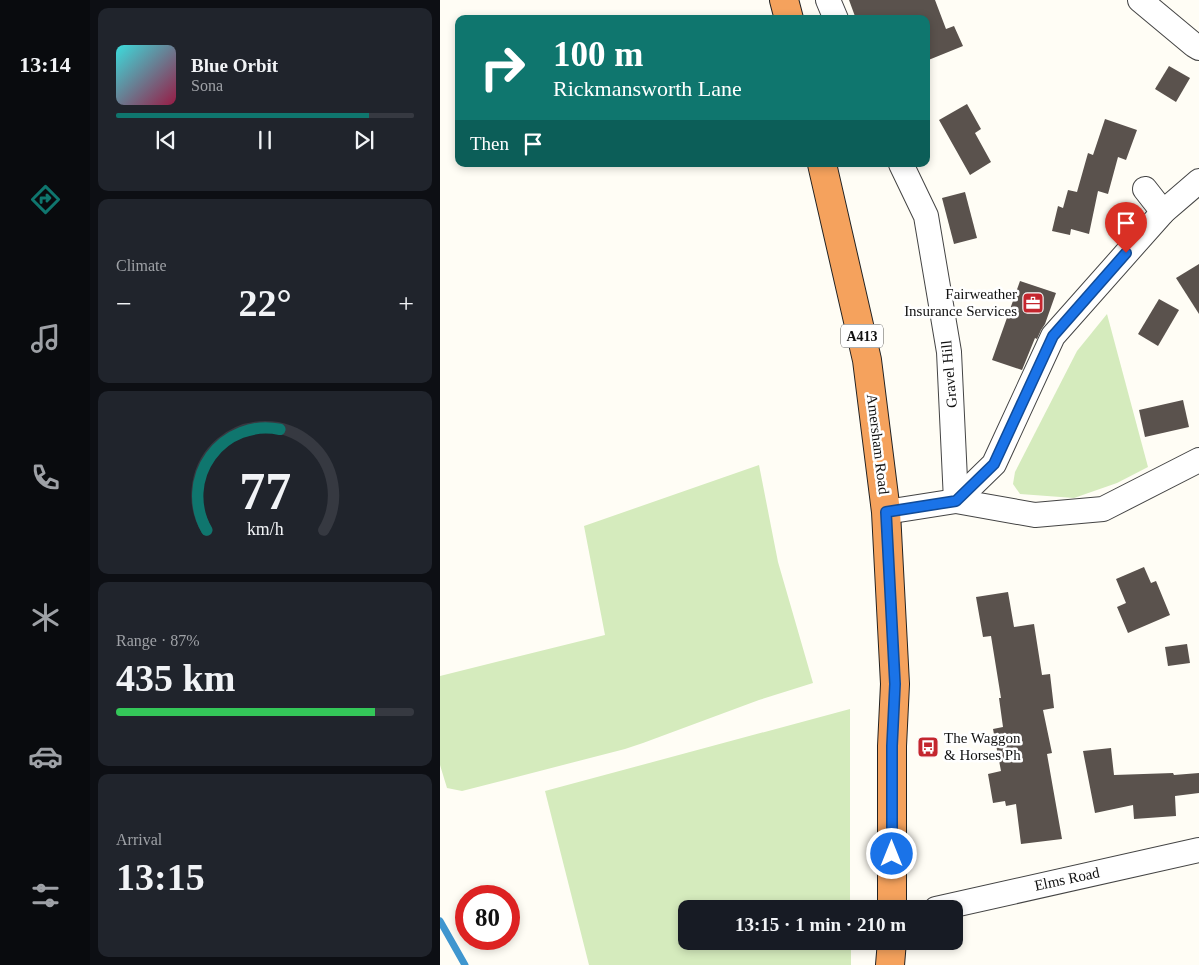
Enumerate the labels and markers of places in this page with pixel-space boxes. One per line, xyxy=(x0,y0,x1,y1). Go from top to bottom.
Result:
pin xyxy=(1105,202,1147,253)
place label: Fairweather Insurance Services xyxy=(904,286,1017,319)
office icon: Fairweather Insurance Services xyxy=(1021,291,1045,315)
place label: The Waggon & Horses Ph xyxy=(944,730,1021,763)
bus stop icon: The Waggon & Horses Ph xyxy=(916,735,940,759)

